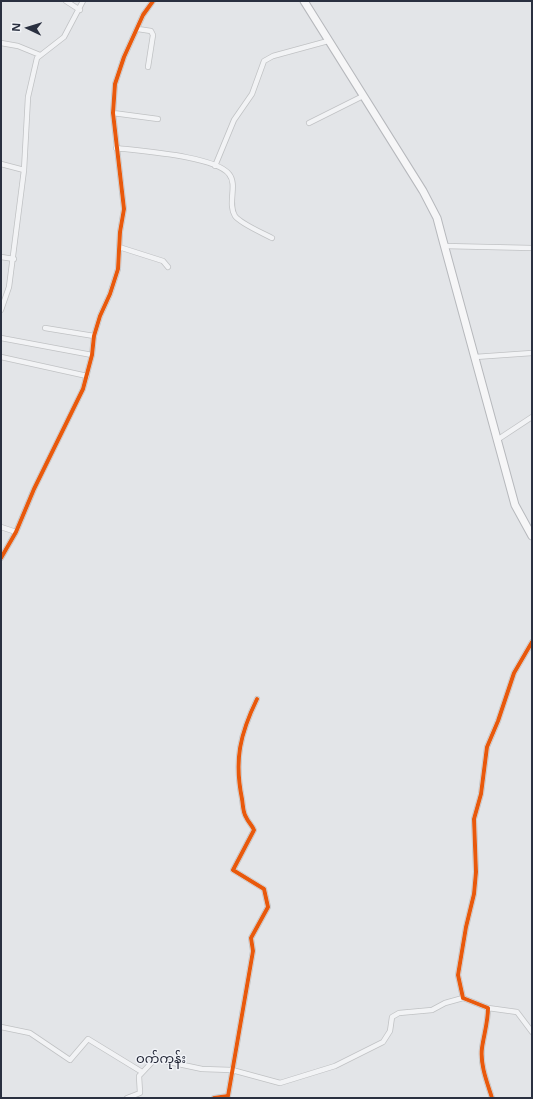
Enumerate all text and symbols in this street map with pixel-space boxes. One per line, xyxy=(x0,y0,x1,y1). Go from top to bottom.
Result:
north arrow xyxy=(8,8,48,48)
text: N xyxy=(8,22,23,32)
district label: ဝက်ကုန်း xyxy=(136,1051,186,1067)

